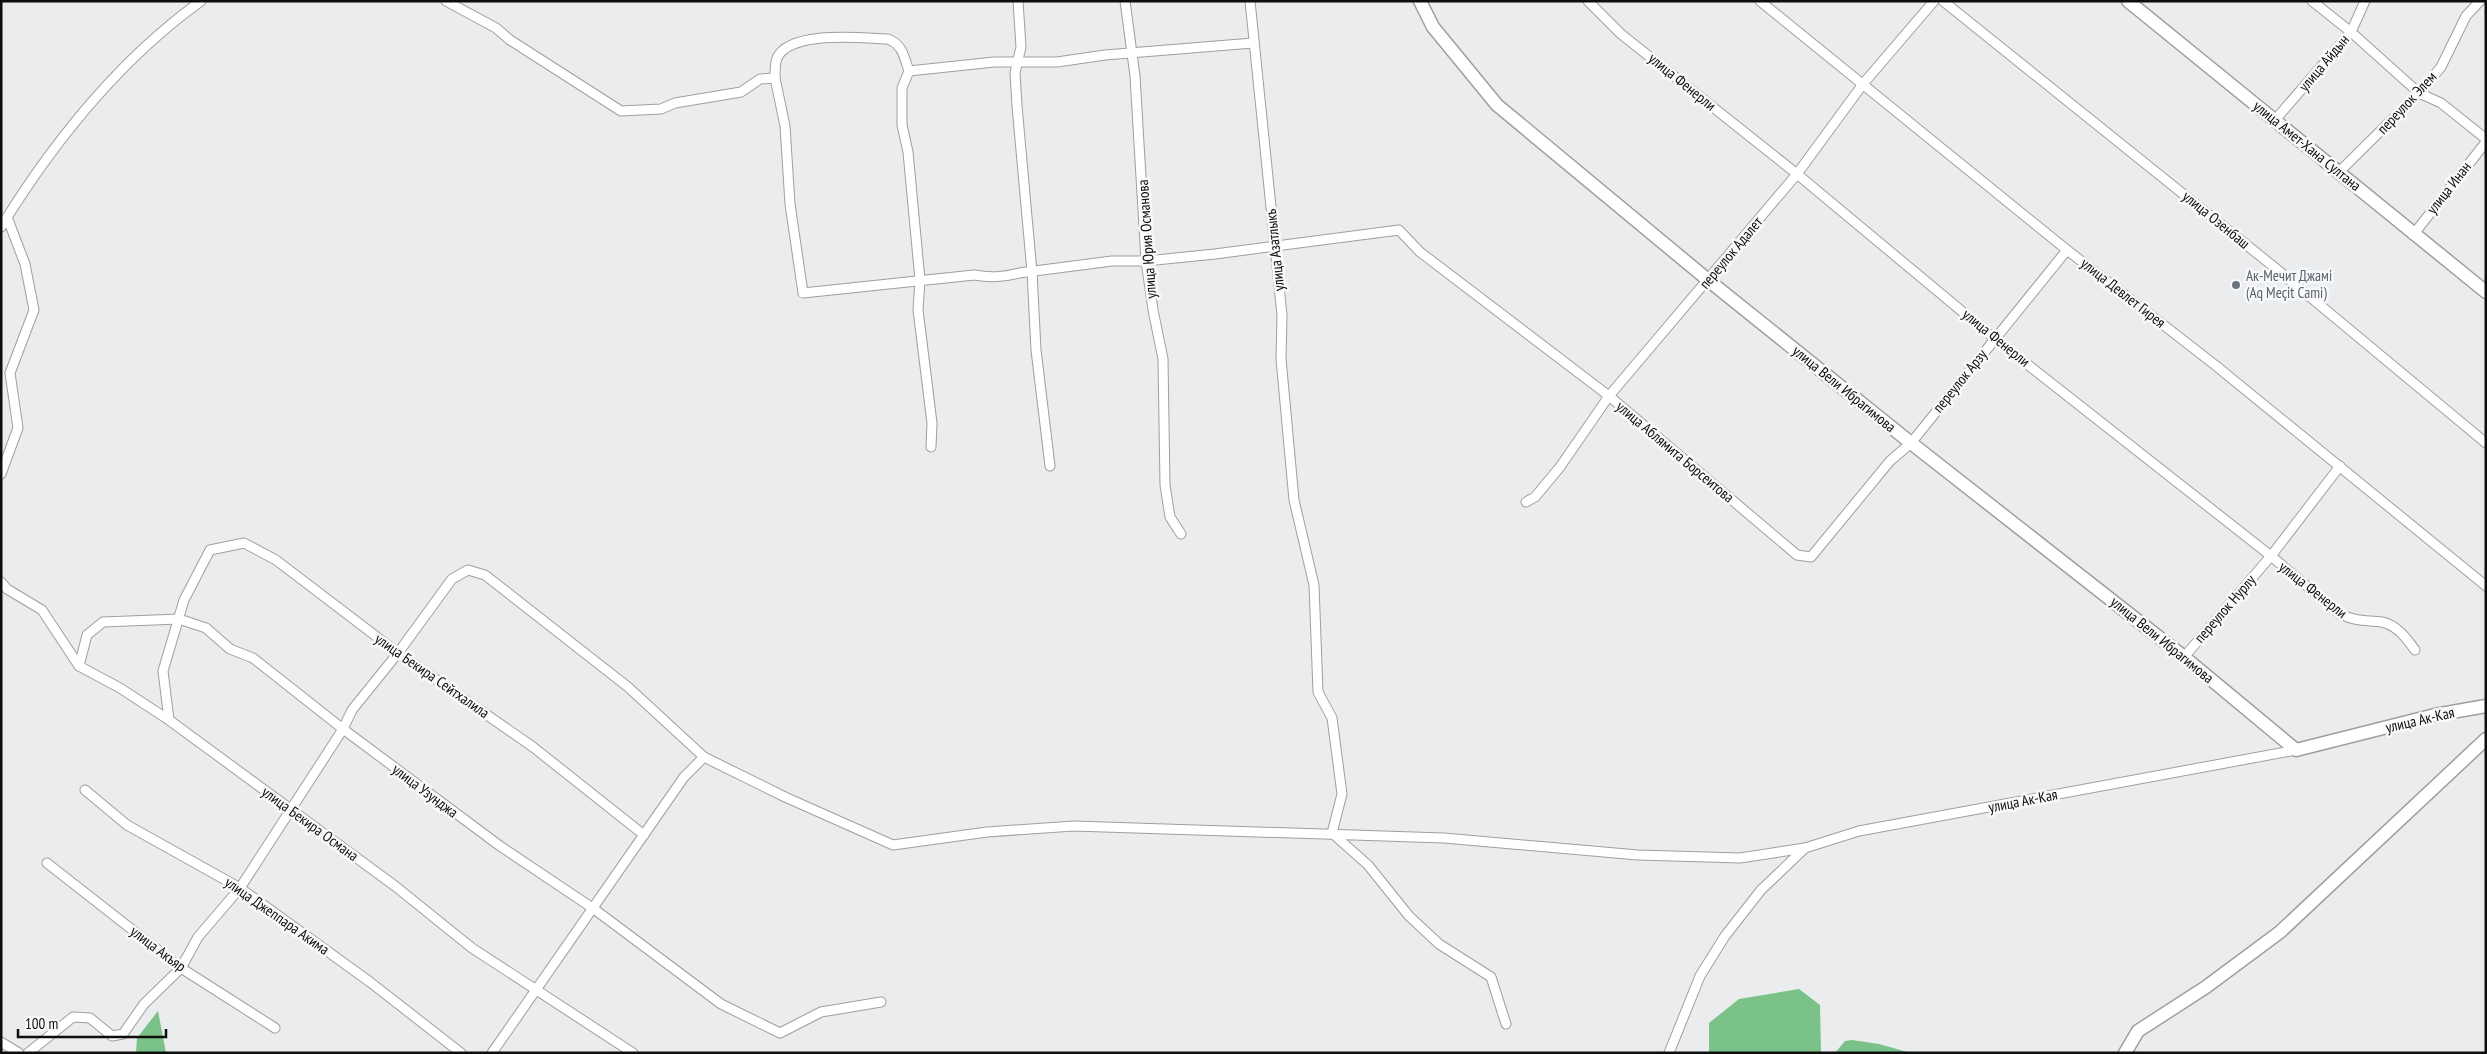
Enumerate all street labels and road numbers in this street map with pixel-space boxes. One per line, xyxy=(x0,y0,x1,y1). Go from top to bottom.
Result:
street label: улица Айдын xyxy=(2294,30,2353,95)
street label: улица Фенерли xyxy=(1645,49,1720,115)
street label: переулок Элем xyxy=(2373,67,2440,138)
street label: улица Амет-Хана Султана xyxy=(2250,96,2365,195)
street label: улица Инан xyxy=(2422,158,2475,218)
street label: улица Юрия Османова xyxy=(1133,179,1160,299)
street label: улица Озенбаш xyxy=(2179,187,2254,253)
street label: улица Азатлыкъ xyxy=(1261,208,1288,292)
street label: переулок Адалет xyxy=(1695,213,1766,293)
street label: улица Девлет Гирея xyxy=(2077,253,2170,332)
street label: улица Фенерли xyxy=(1959,305,2034,371)
street label: улица Вели Ибрагимова xyxy=(1789,341,1900,436)
street label: переулок Арзу xyxy=(1928,345,1991,416)
street label: улица Аблямита Борсеитова xyxy=(1612,397,1738,507)
street label: улица Фенерли xyxy=(2275,557,2351,622)
street label: переулок Нурлу xyxy=(2190,570,2260,647)
street label: улица Вели Ибрагимова xyxy=(2107,592,2218,687)
street label: улица Бекира Сейтхалила xyxy=(371,629,493,722)
street label: улица Ак-Кая xyxy=(2384,702,2456,737)
street label: улица Узунджа xyxy=(389,760,462,822)
street label: улица Бекира Османа xyxy=(258,782,362,865)
street label: улица Ак-Кая xyxy=(1987,784,2059,817)
street label: улица Джеппара Акима xyxy=(221,872,333,959)
street label: улица Акъяр xyxy=(127,921,190,976)

